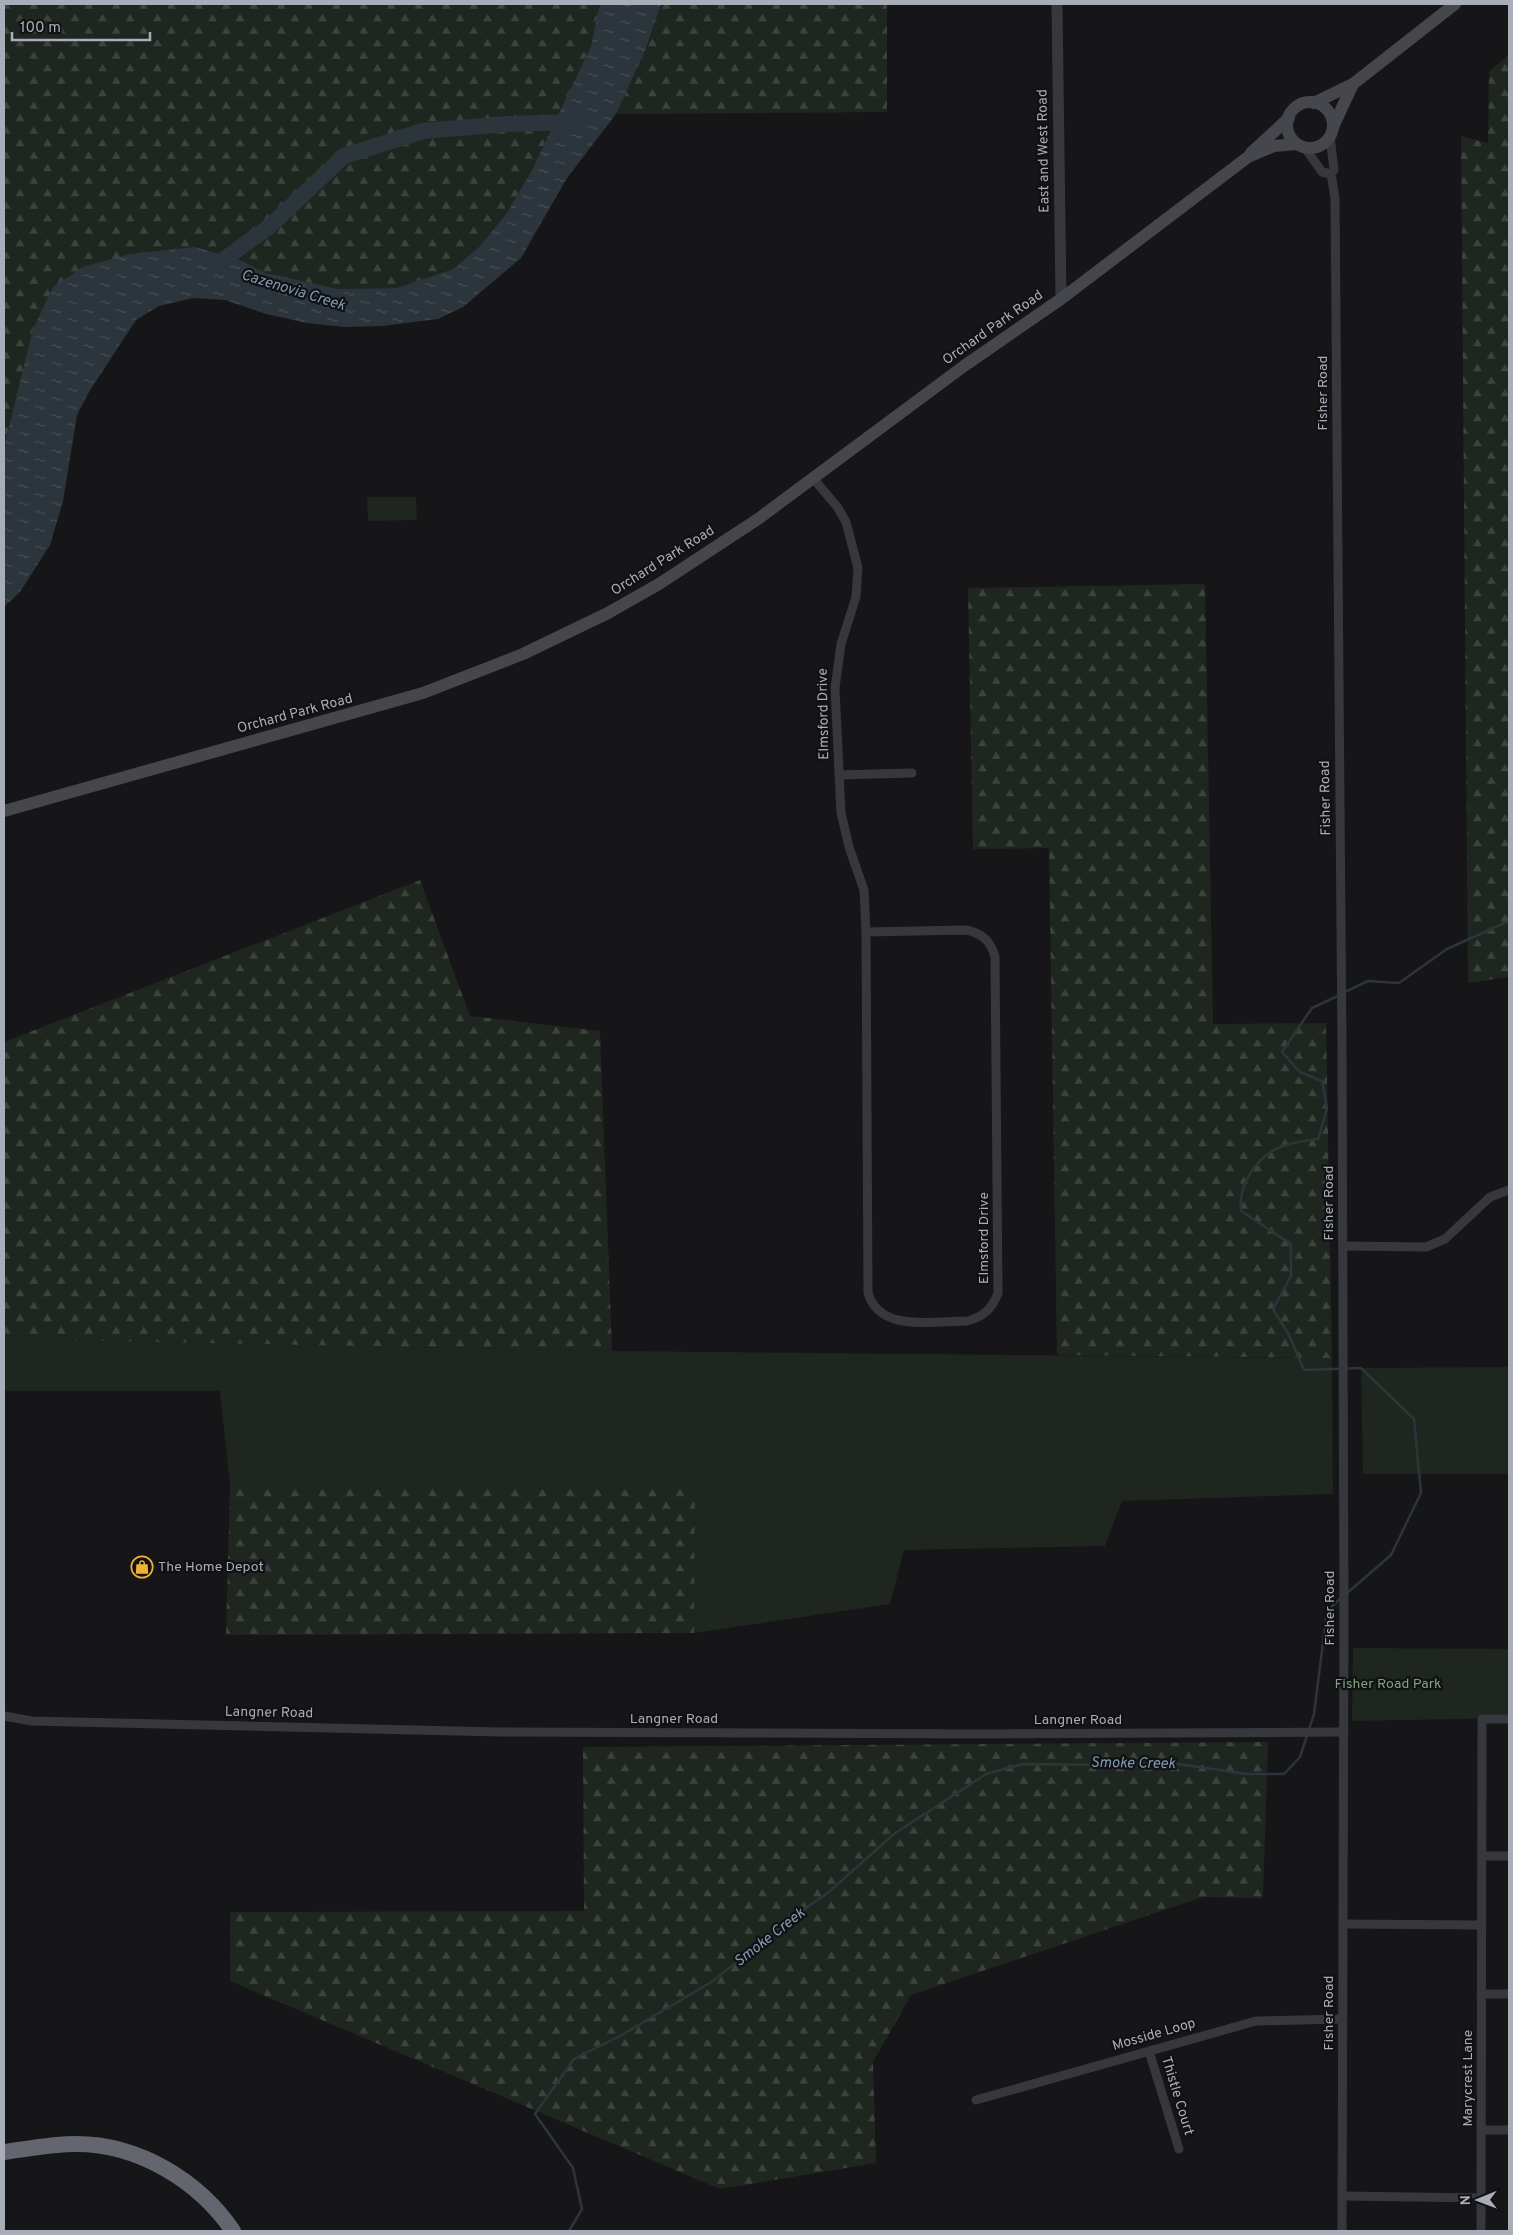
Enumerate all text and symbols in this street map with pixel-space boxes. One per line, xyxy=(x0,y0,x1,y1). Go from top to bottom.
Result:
scale bar xyxy=(12,10,150,42)
text: 100 m xyxy=(20,19,61,38)
street label: East and West Road xyxy=(1034,89,1054,213)
water label: Cazenovia Creek xyxy=(239,266,348,316)
street label: Orchard Park Road xyxy=(939,287,1047,369)
street label: Fisher Road xyxy=(1315,356,1332,430)
street label: Orchard Park Road xyxy=(608,522,718,600)
street label: Elmsford Drive xyxy=(815,668,833,760)
street label: Orchard Park Road xyxy=(235,690,355,738)
street label: Fisher Road xyxy=(1317,760,1335,836)
street label: Fisher Road xyxy=(1321,1166,1338,1240)
street label: Elmsford Drive xyxy=(976,1192,993,1284)
shop icon: The Home Depot xyxy=(130,1555,154,1579)
place label: The Home Depot xyxy=(158,1559,264,1576)
street label: Fisher Road xyxy=(1322,1571,1339,1645)
park label: Fisher Road Park xyxy=(1334,1676,1442,1693)
street label: Langner Road xyxy=(225,1704,313,1722)
street label: Langner Road xyxy=(630,1711,718,1728)
street label: Langner Road xyxy=(1034,1712,1122,1729)
water label: Smoke Creek xyxy=(1090,1754,1176,1774)
water label: Smoke Creek xyxy=(731,1904,810,1972)
street label: Fisher Road xyxy=(1321,1976,1338,2050)
street label: Mosside Loop xyxy=(1110,2015,1198,2055)
street label: Marycrest Lane xyxy=(1460,2030,1477,2126)
street label: Thistle Court xyxy=(1157,2055,1197,2137)
north arrow xyxy=(1453,2175,1503,2225)
text: N xyxy=(1458,2195,1475,2205)

